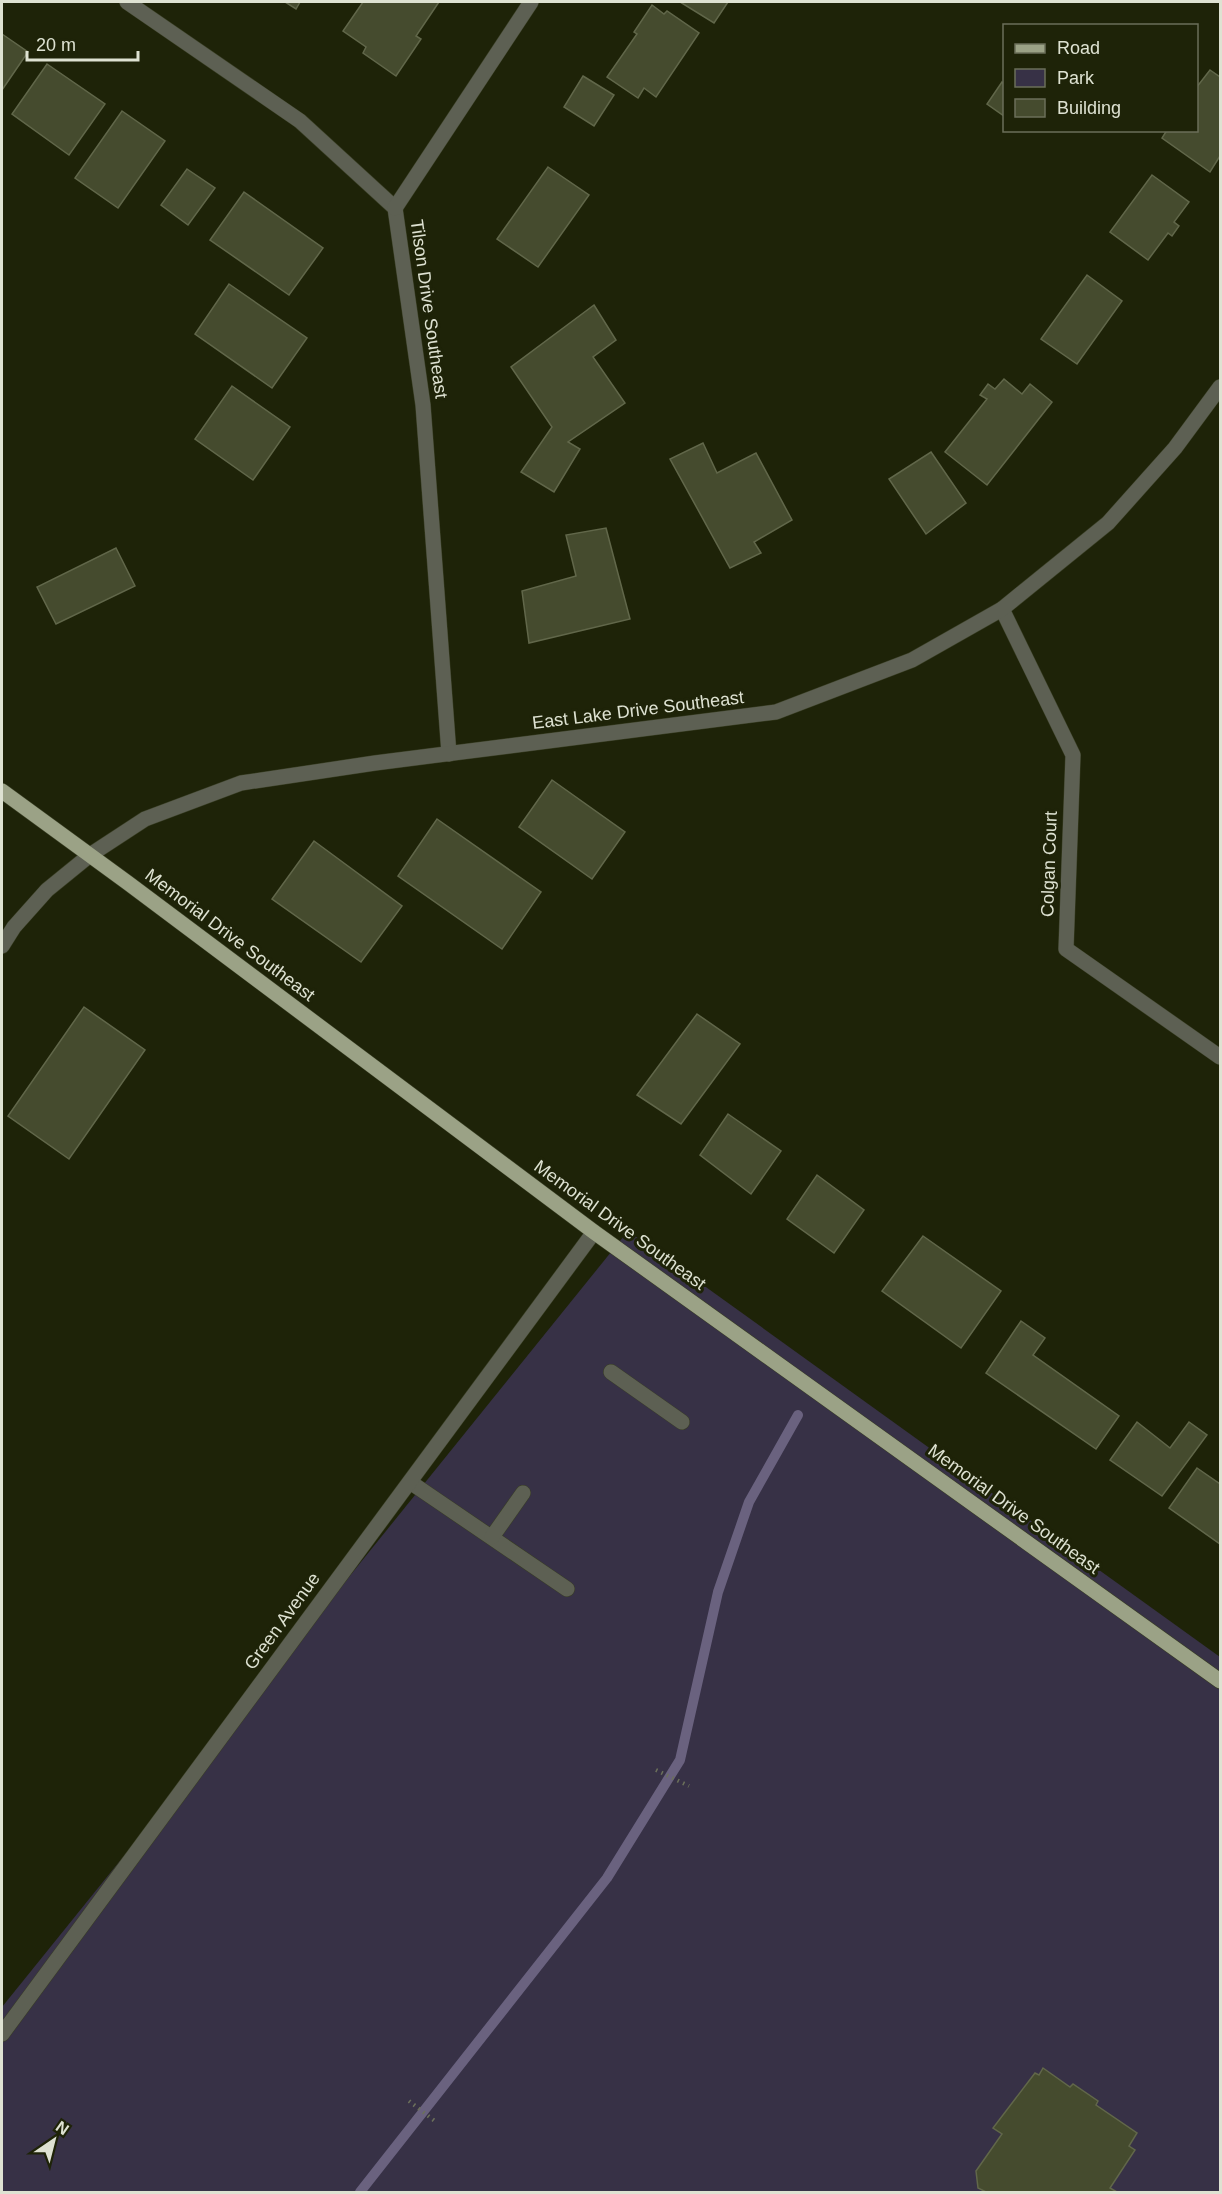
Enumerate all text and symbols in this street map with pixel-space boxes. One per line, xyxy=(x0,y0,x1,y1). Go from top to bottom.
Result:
scale bar xyxy=(27,24,138,62)
legend xyxy=(1003,24,1198,132)
text: 20 m xyxy=(36,35,76,55)
text: Road xyxy=(1057,38,1100,58)
text: Park xyxy=(1057,68,1095,88)
text: Building xyxy=(1057,98,1121,118)
street label: Tilson Drive Southeast xyxy=(407,218,451,400)
street label: East Lake Drive Southeast xyxy=(531,687,745,733)
street label: Colgan Court xyxy=(1037,811,1061,917)
street label: Memorial Drive Southeast xyxy=(141,865,319,1005)
street label: Memorial Drive Southeast xyxy=(530,1156,710,1294)
street label: Memorial Drive Southeast xyxy=(924,1440,1104,1578)
street label: Green Avenue xyxy=(240,1569,324,1673)
north arrow xyxy=(24,2110,84,2170)
text: N xyxy=(53,2118,72,2138)

